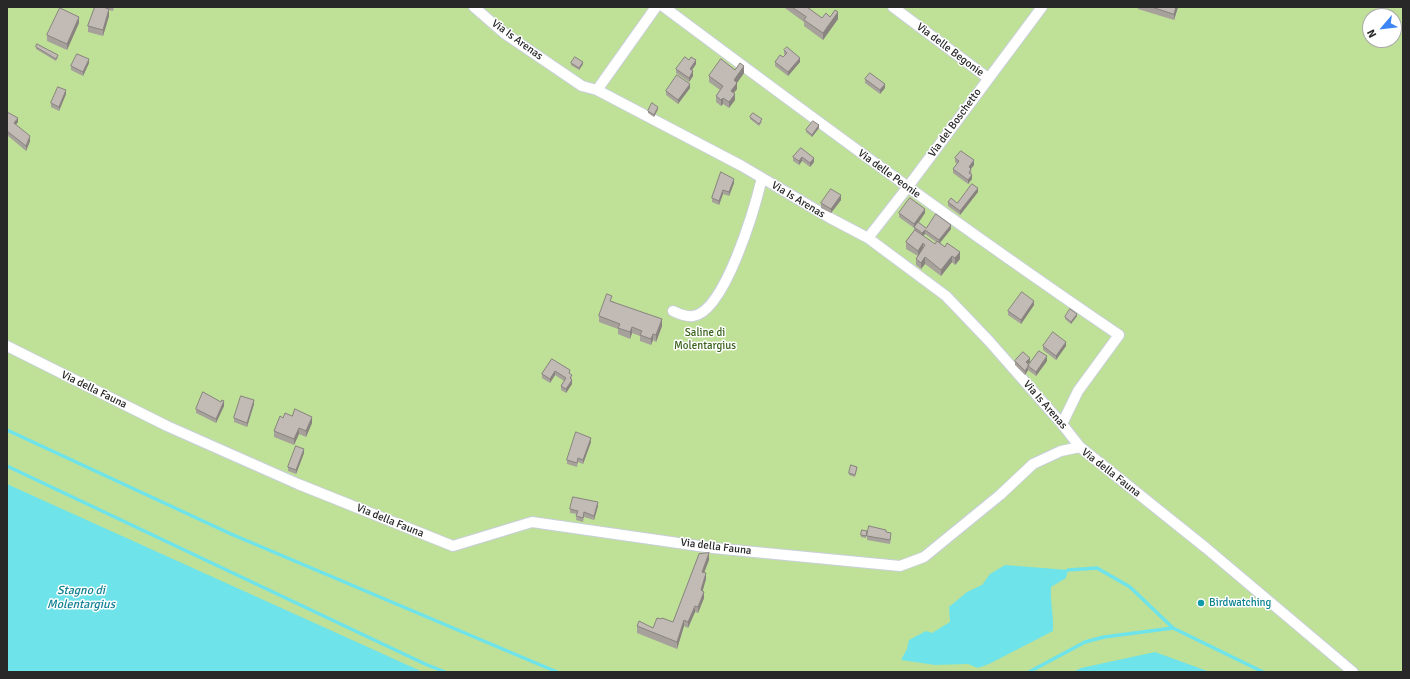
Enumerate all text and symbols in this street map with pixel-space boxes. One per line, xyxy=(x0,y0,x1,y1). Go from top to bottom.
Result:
north arrow xyxy=(1362,8,1402,48)
street label: Via Is Arenas xyxy=(489,17,545,63)
street label: Via delle Begonie xyxy=(914,20,986,80)
text: N xyxy=(1364,27,1379,40)
street label: Via del Boschetto xyxy=(926,86,984,160)
street label: Via delle Peonie xyxy=(855,147,923,201)
street label: Via Is Arenas xyxy=(769,179,827,221)
park label: Saline di Molentargius xyxy=(674,326,736,352)
street label: Via della Fauna xyxy=(59,368,129,412)
street label: Via Is Arenas xyxy=(1020,378,1070,432)
street label: Via della Fauna xyxy=(1079,446,1143,500)
street label: Via della Fauna xyxy=(354,501,426,541)
street label: Via della Fauna xyxy=(680,536,752,558)
water label: Stagno di Molentargius xyxy=(47,584,115,612)
place label: Birdwatching xyxy=(1209,596,1271,610)
marker: Birdwatching xyxy=(1196,598,1206,608)

